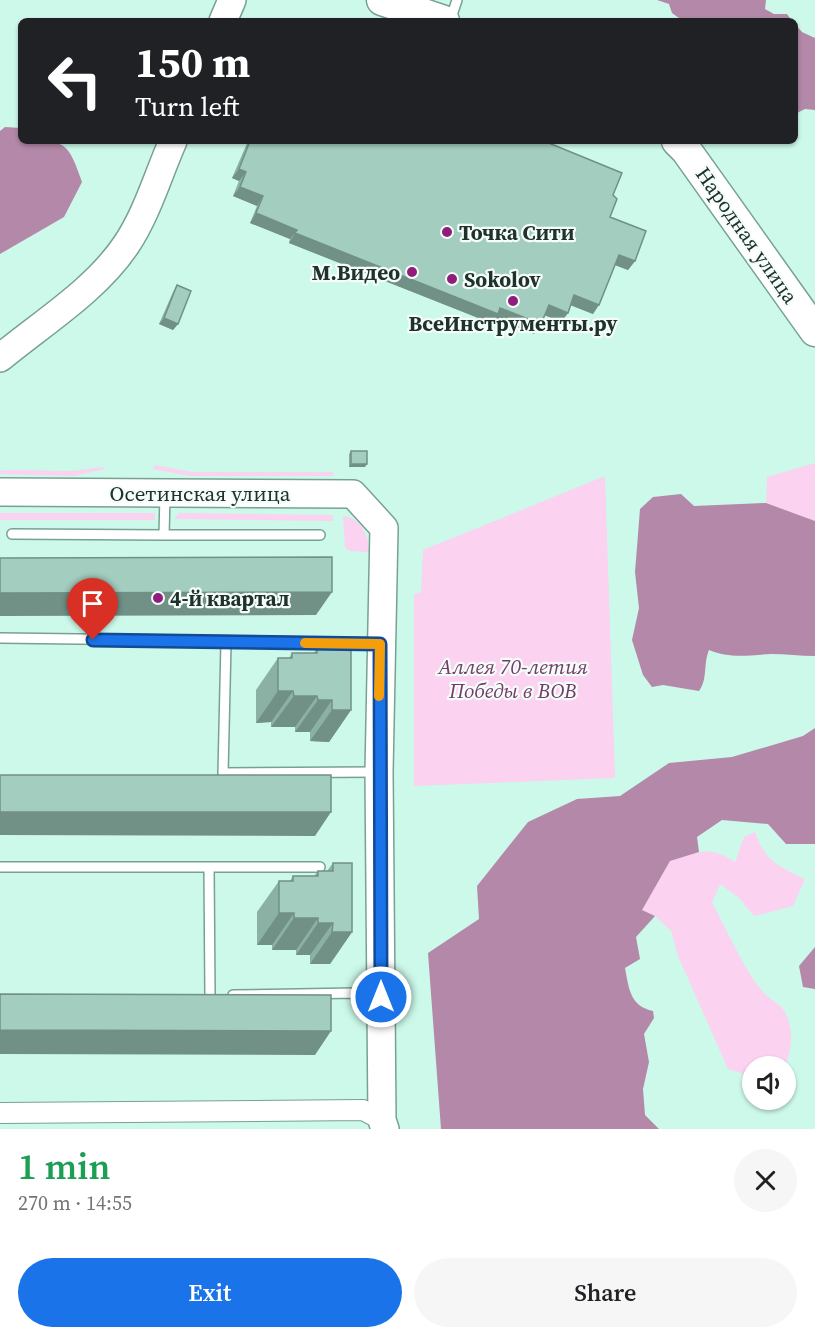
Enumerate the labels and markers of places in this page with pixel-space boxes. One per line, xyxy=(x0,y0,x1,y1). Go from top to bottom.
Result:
place label: Точка Сити xyxy=(459,218,575,247)
marker: Точка Сити xyxy=(440,225,454,239)
place label: М.Видео xyxy=(312,258,400,287)
marker: М.Видео xyxy=(405,265,419,279)
place label: Sokolov xyxy=(464,265,541,294)
marker: Sokolov xyxy=(445,272,459,286)
marker: ВсеИнструменты.ру xyxy=(506,294,520,308)
place label: ВсеИнструменты.ру xyxy=(408,309,618,338)
pin xyxy=(67,578,118,640)
place label: 4-й квартал xyxy=(170,584,290,613)
marker: 4-й квартал xyxy=(151,591,165,605)

